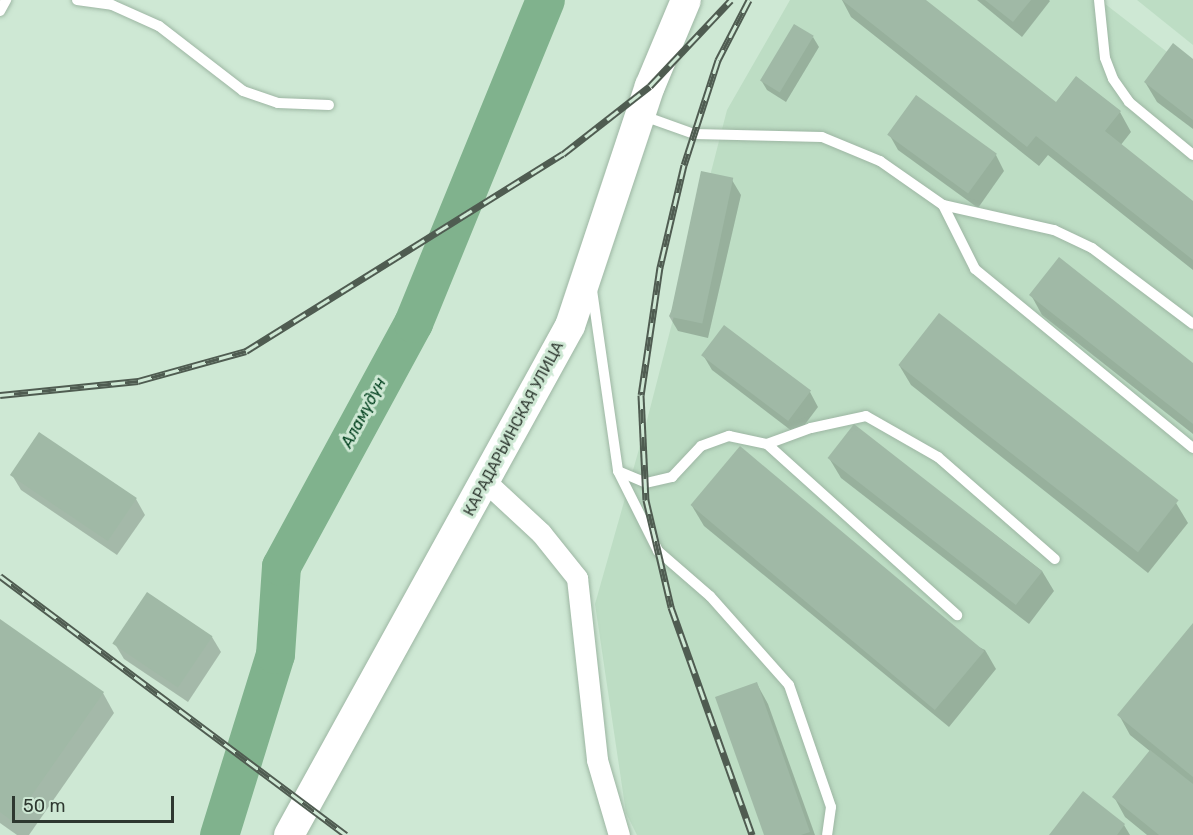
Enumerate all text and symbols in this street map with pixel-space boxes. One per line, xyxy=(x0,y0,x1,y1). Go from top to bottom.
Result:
street label: КАРАДАРЬИНСКАЯ УЛИЦА xyxy=(460,339,568,519)
water label: Аламүдүн xyxy=(338,375,390,451)
scale bar xyxy=(15,784,177,822)
text: 50 m xyxy=(23,795,66,817)

